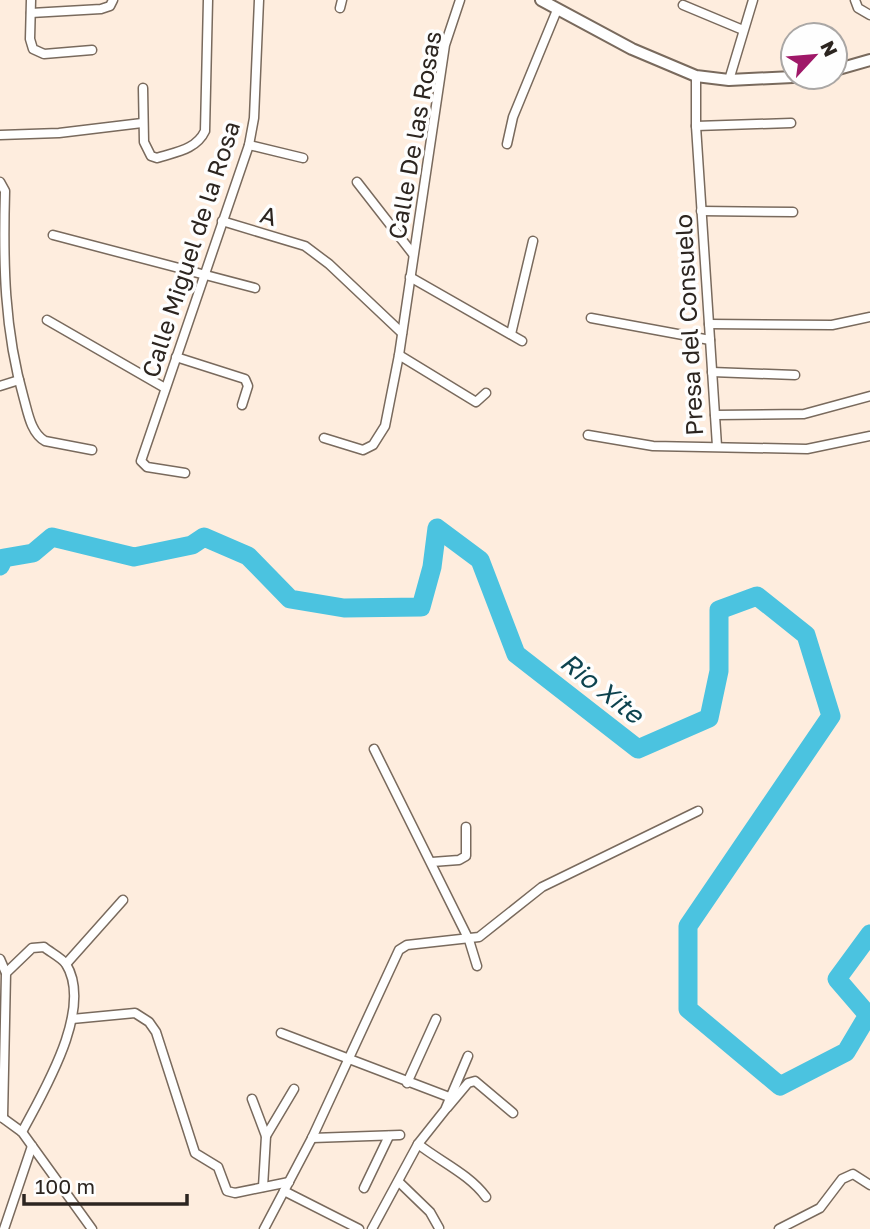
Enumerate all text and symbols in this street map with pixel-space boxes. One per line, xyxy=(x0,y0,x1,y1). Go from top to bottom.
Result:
north arrow xyxy=(779,21,849,91)
street label: Calle De las Rosas xyxy=(381,29,447,241)
text: N xyxy=(816,37,843,60)
street label: Calle Miguel de la Rosa xyxy=(135,117,245,381)
street label: A xyxy=(257,199,281,231)
street label: Presa del Consuelo xyxy=(668,213,708,437)
water label: Rio Xite xyxy=(554,646,651,731)
scale bar xyxy=(24,1162,187,1206)
text: 100 m xyxy=(35,1173,95,1199)

